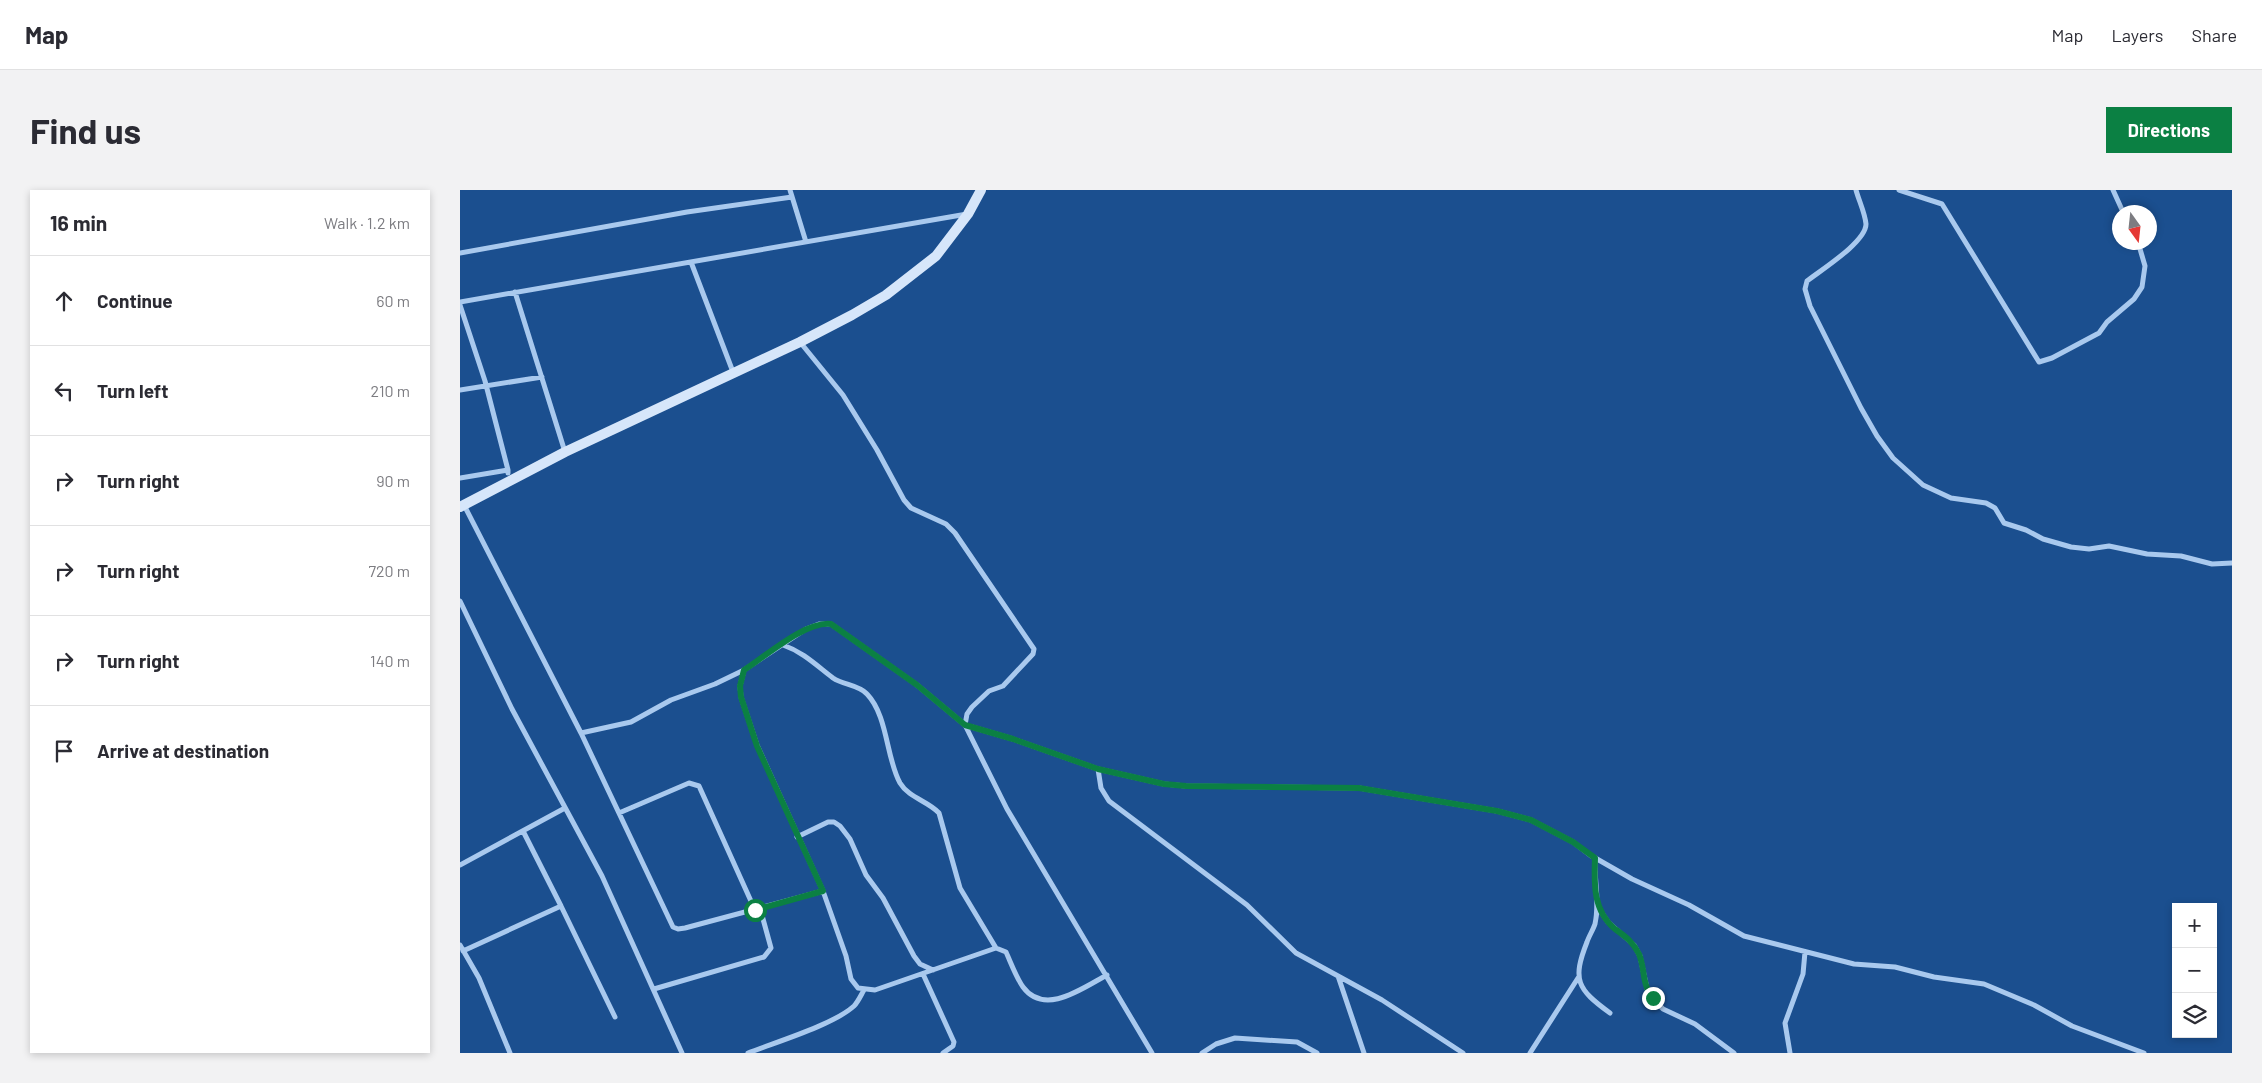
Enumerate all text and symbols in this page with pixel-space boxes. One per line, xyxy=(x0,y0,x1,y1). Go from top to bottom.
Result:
text: Map xyxy=(25,20,68,49)
text: Map xyxy=(2051,24,2083,46)
text: Layers xyxy=(2111,24,2164,46)
text: Share xyxy=(2192,24,2237,46)
button: Directions xyxy=(2106,107,2232,153)
text: Find us xyxy=(30,109,141,151)
north arrow xyxy=(2112,205,2157,250)
text: 16 min xyxy=(50,210,107,235)
text: Walk · 1.2 km xyxy=(324,213,410,232)
icon: ahead xyxy=(50,287,78,315)
text: Continue xyxy=(97,289,173,312)
text: 60 m xyxy=(376,291,410,310)
icon: left xyxy=(50,377,78,405)
text: Turn left xyxy=(97,379,168,402)
text: 210 m xyxy=(371,381,410,400)
icon: right xyxy=(50,467,78,495)
text: Turn right xyxy=(97,469,179,492)
text: 90 m xyxy=(376,471,410,490)
icon: right xyxy=(50,557,78,585)
text: Turn right xyxy=(97,559,179,582)
text: 720 m xyxy=(368,561,410,580)
icon: right xyxy=(50,647,78,675)
text: Turn right xyxy=(97,649,179,672)
text: 140 m xyxy=(370,651,410,670)
icon: arrive xyxy=(50,737,78,765)
text: Arrive at destination xyxy=(97,739,269,762)
route start xyxy=(744,899,767,922)
map controls xyxy=(2172,903,2217,1038)
button: + xyxy=(2172,903,2217,948)
button: − xyxy=(2172,948,2217,993)
route end xyxy=(1642,987,1665,1010)
button: layers xyxy=(2172,993,2217,1038)

